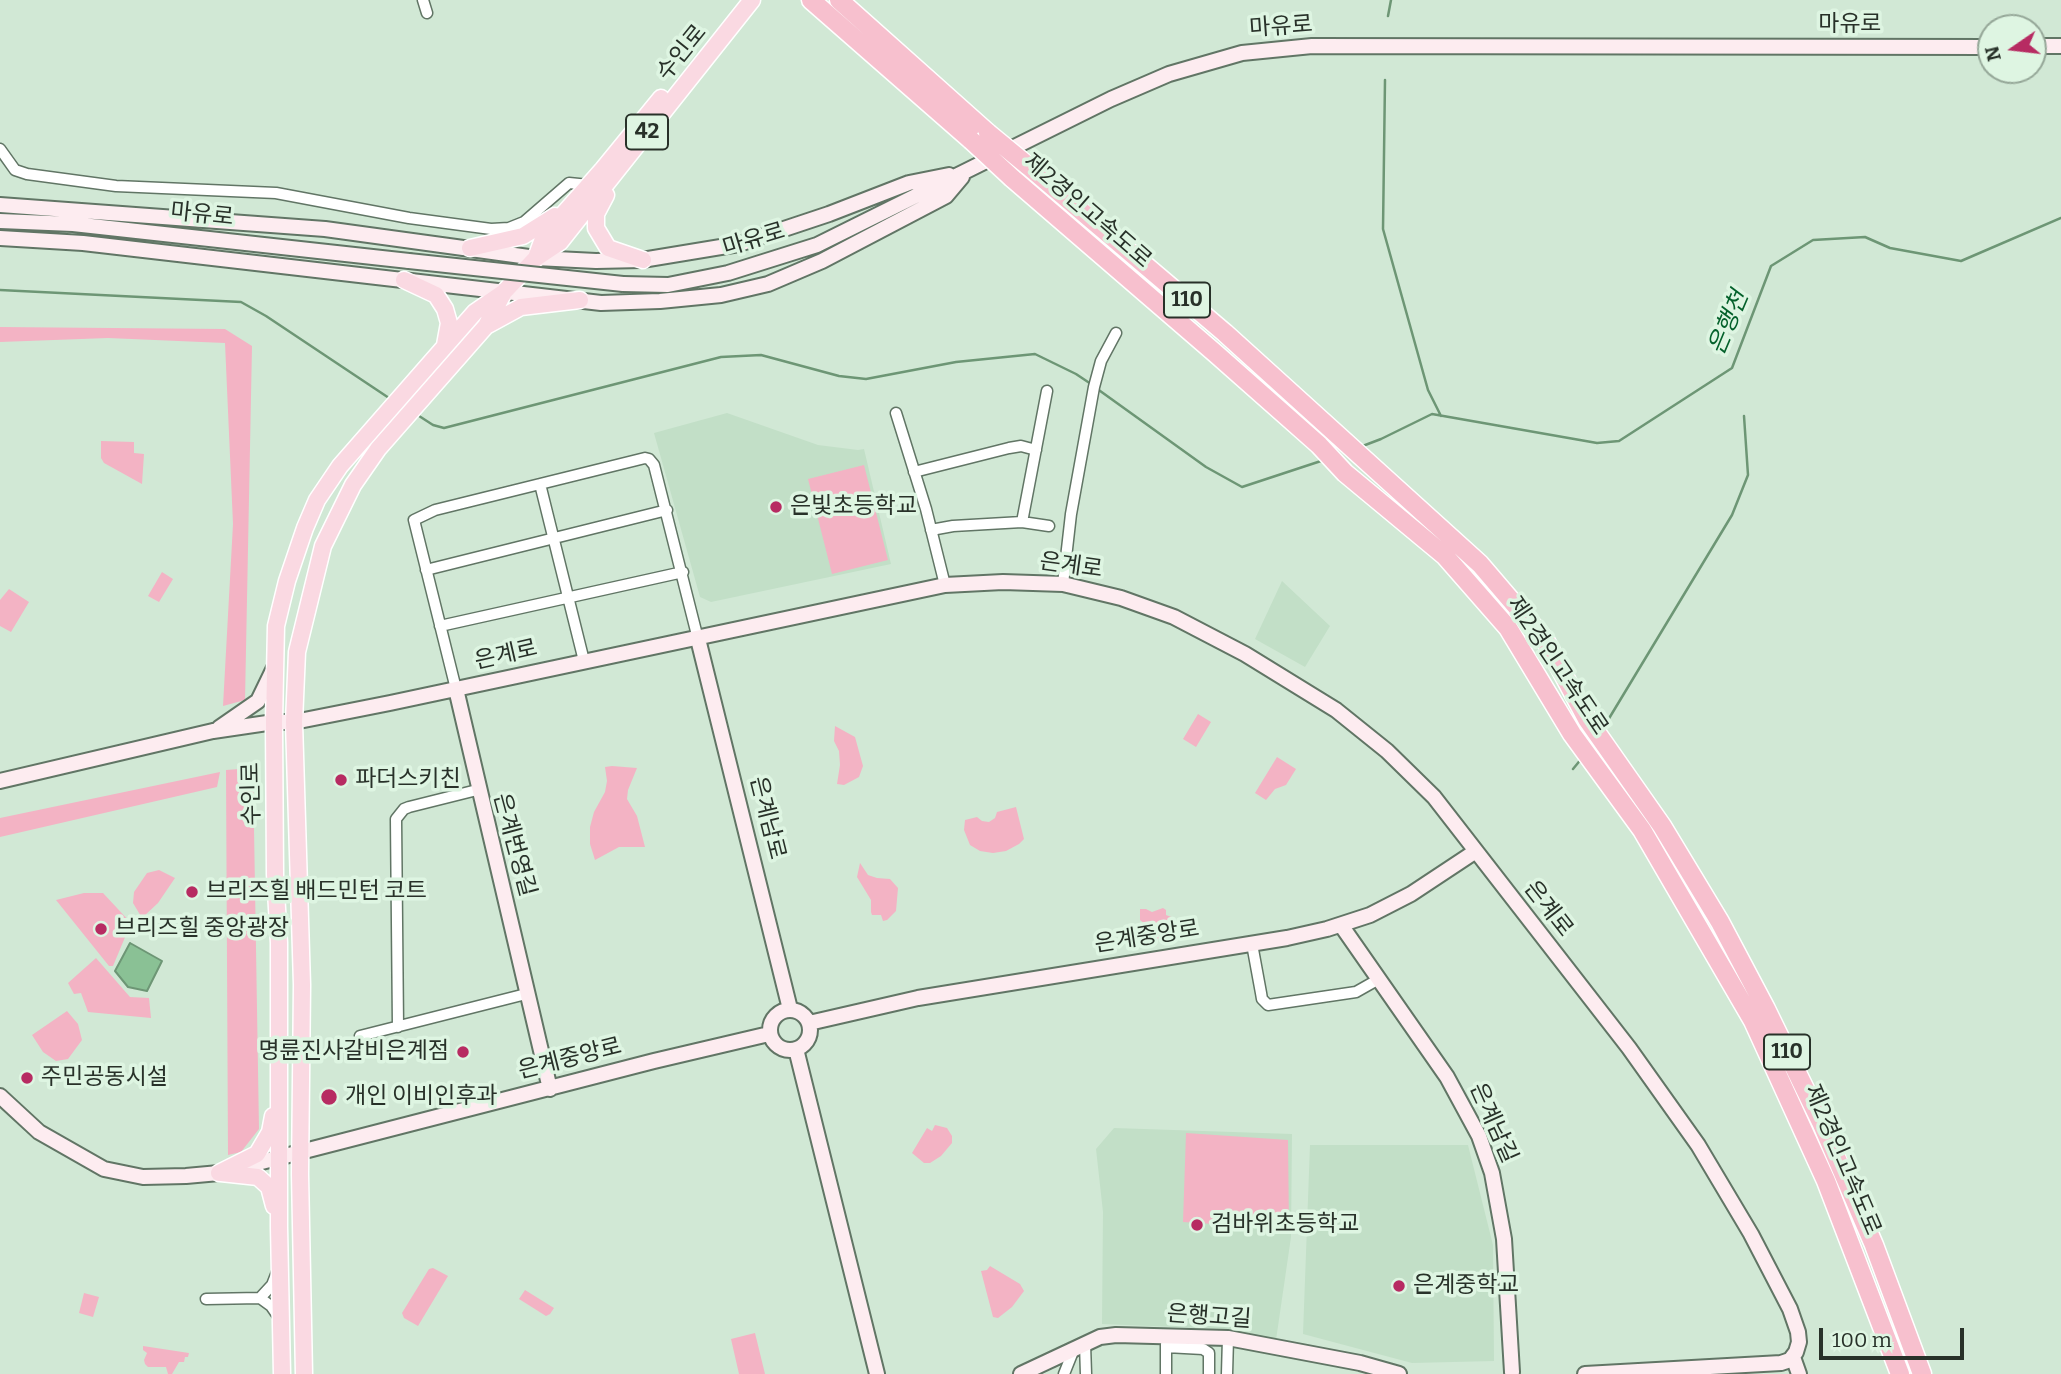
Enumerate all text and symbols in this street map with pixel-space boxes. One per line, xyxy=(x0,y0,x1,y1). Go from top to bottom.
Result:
street label: 마유로 xyxy=(1248,11,1314,43)
street label: 마유로 xyxy=(1818,11,1882,39)
north arrow xyxy=(1977,14,2047,84)
street label: 수인로 xyxy=(651,20,713,86)
text: N xyxy=(1980,44,2006,64)
road number: 42 xyxy=(626,114,668,150)
street label: 제2경인고속도로 xyxy=(1017,148,1157,274)
street label: 마유로 xyxy=(169,198,235,232)
street label: 마유로 xyxy=(720,218,788,262)
road number: 110 xyxy=(1164,282,1210,318)
water label: 은행천 xyxy=(1703,287,1755,359)
place label: 은빛초등학교 xyxy=(790,493,917,521)
marker: 은빛초등학교 xyxy=(768,499,784,515)
street label: 은계로 xyxy=(1038,548,1104,584)
street label: 제2경인고속도로 xyxy=(1501,592,1613,740)
street label: 은계로 xyxy=(472,634,540,676)
street label: 수인로 xyxy=(238,762,266,826)
place label: 파더스키친 xyxy=(355,766,461,794)
marker: 파더스키친 xyxy=(333,772,349,788)
street label: 은계남로 xyxy=(743,774,791,862)
street label: 은계번영길 xyxy=(487,790,541,900)
street label: 은계로 xyxy=(1518,875,1578,943)
place label: 브리즈힐 배드민턴 코트 xyxy=(206,878,427,906)
marker: 브리즈힐 배드민턴 코트 xyxy=(184,884,200,900)
place label: 브리즈힐 중앙광장 xyxy=(115,915,289,943)
street label: 은계중앙로 xyxy=(1093,915,1201,959)
marker: 브리즈힐 중앙광장 xyxy=(93,921,109,937)
street label: 은계중앙로 xyxy=(515,1033,625,1085)
road number: 110 xyxy=(1764,1034,1810,1070)
place label: 명륜진사갈비은계점 xyxy=(259,1038,449,1066)
marker: 명륜진사갈비은계점 xyxy=(455,1044,471,1060)
place label: 주민공동시설 xyxy=(41,1064,168,1092)
marker: 주민공동시설 xyxy=(19,1070,35,1086)
street label: 은계남길 xyxy=(1463,1079,1523,1167)
street label: 제2경인고속도로 xyxy=(1798,1081,1886,1239)
place label: 개인 이비인후과 xyxy=(345,1083,498,1111)
marker: 개인 이비인후과 xyxy=(319,1087,339,1107)
place label: 검바위초등학교 xyxy=(1211,1211,1359,1239)
marker: 검바위초등학교 xyxy=(1189,1217,1205,1233)
place label: 은계중학교 xyxy=(1413,1272,1519,1300)
marker: 은계중학교 xyxy=(1391,1278,1407,1294)
street label: 은행고길 xyxy=(1166,1300,1252,1334)
scale bar xyxy=(1823,1314,1968,1358)
text: 100 m xyxy=(1832,1327,1892,1353)

